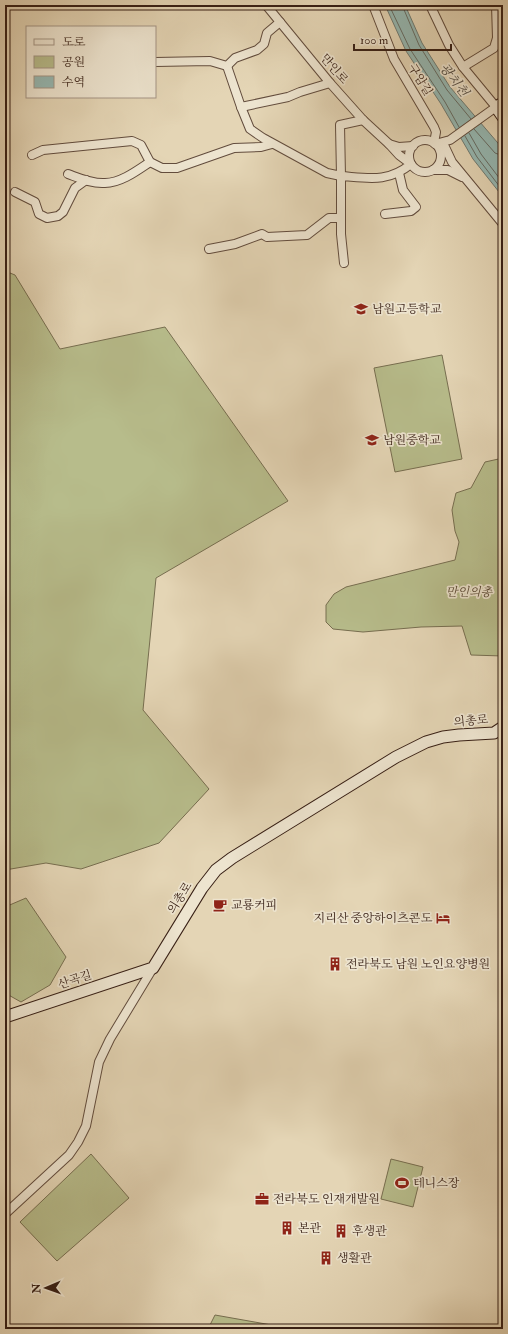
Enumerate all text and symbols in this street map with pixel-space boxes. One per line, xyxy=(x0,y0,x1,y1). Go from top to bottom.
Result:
legend xyxy=(26,26,156,98)
scale bar xyxy=(354,26,451,52)
text: 100 m xyxy=(360,33,389,48)
text: 도로 xyxy=(62,35,86,50)
street label: 만인로 xyxy=(317,51,351,87)
text: 공원 xyxy=(62,55,85,70)
water label: 광치천 xyxy=(436,60,473,101)
street label: 구암길 xyxy=(404,61,436,99)
text: 수역 xyxy=(62,75,85,90)
school or university icon: 남원고등학교 xyxy=(353,301,369,317)
place label: 남원고등학교 xyxy=(372,302,442,317)
school or university icon: 남원중학교 xyxy=(364,432,380,448)
place label: 남원중학교 xyxy=(383,433,441,448)
park label: 만인의총 xyxy=(446,585,494,600)
street label: 의총로 xyxy=(453,712,489,730)
street label: 의총로 xyxy=(164,879,196,917)
cafe icon: 교룡커피 xyxy=(212,897,228,913)
place label: 교룡커피 xyxy=(231,898,277,913)
hotel icon: 지리산 중앙하이츠콘도 xyxy=(435,910,451,926)
place label: 지리산 중앙하이츠콘도 xyxy=(314,911,432,926)
building icon: 전라북도 남원 노인요양병원 xyxy=(327,956,343,972)
place label: 전라북도 남원 노인요양병원 xyxy=(346,957,490,972)
street label: 산곡길 xyxy=(56,967,94,993)
sports icon: 테니스장 xyxy=(394,1175,410,1191)
place label: 테니스장 xyxy=(413,1176,460,1191)
office icon: 전라북도 인재개발원 xyxy=(254,1191,270,1207)
place label: 전라북도 인재개발원 xyxy=(273,1192,380,1207)
building icon: 본관 xyxy=(279,1220,295,1236)
place label: 본관 xyxy=(298,1221,322,1236)
building icon: 후생관 xyxy=(333,1223,349,1239)
place label: 후생관 xyxy=(352,1224,387,1239)
building icon: 생활관 xyxy=(318,1250,334,1266)
place label: 생활관 xyxy=(337,1251,372,1266)
north arrow xyxy=(26,1268,66,1308)
text: N xyxy=(30,1282,43,1294)

